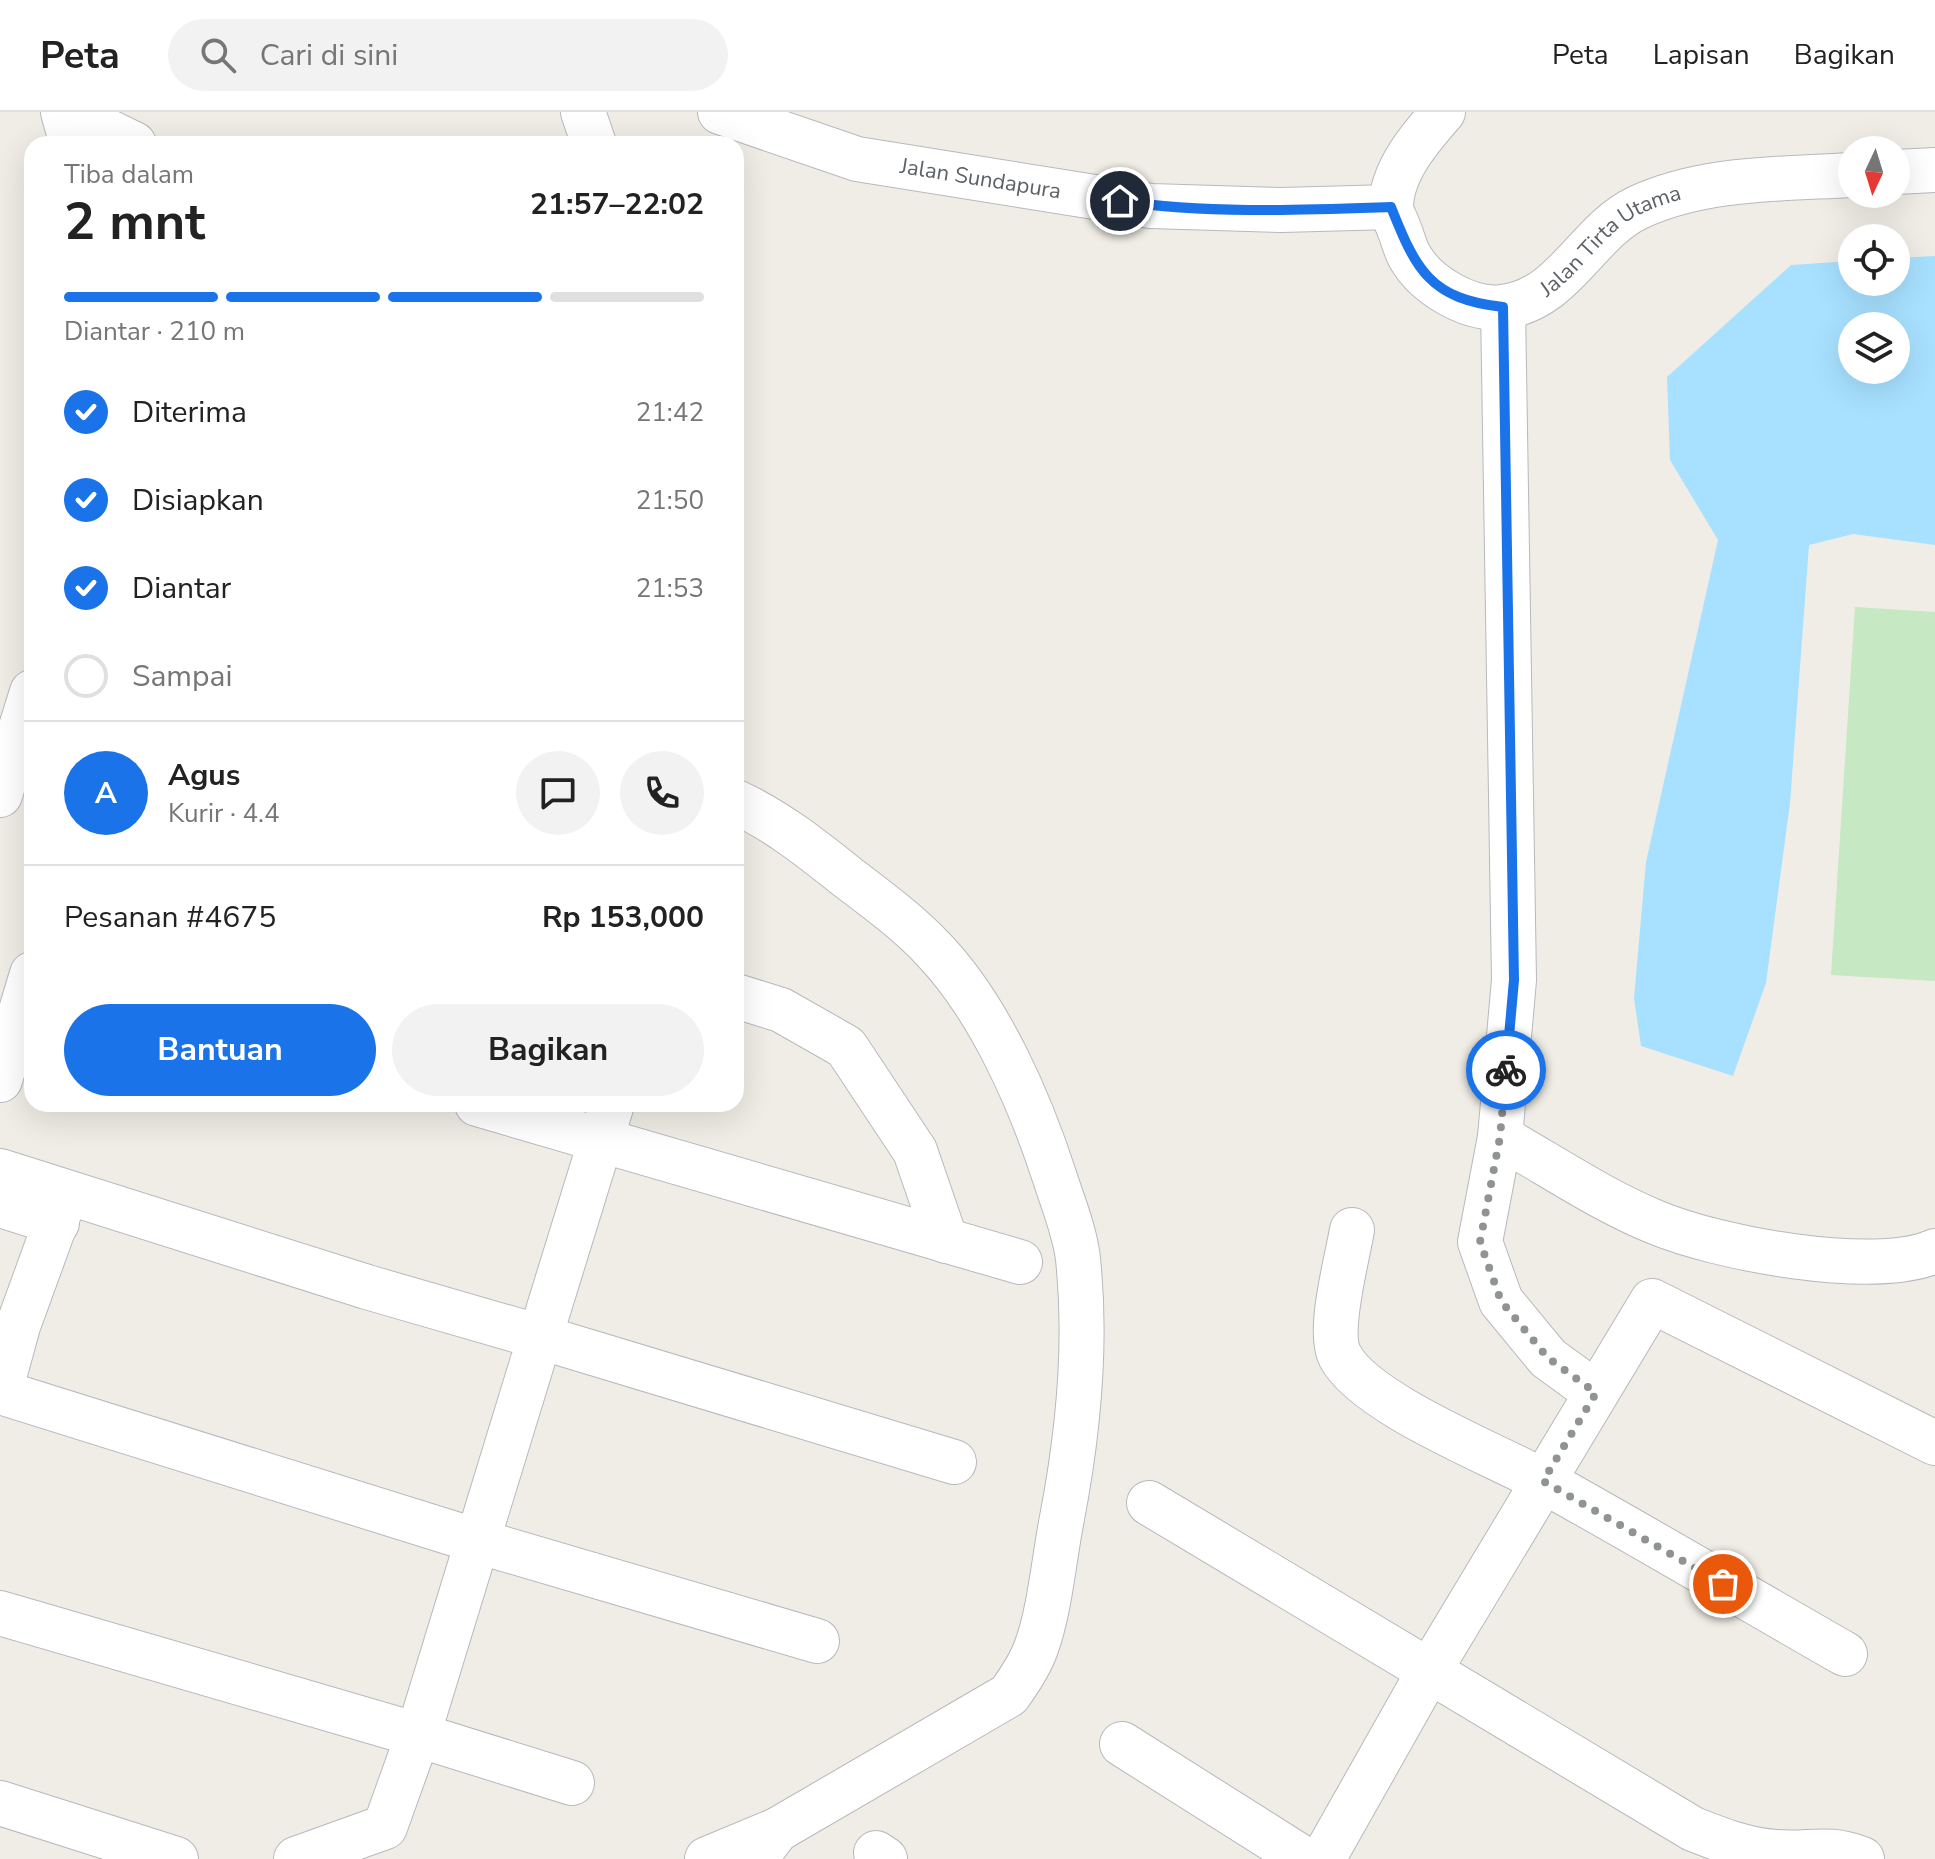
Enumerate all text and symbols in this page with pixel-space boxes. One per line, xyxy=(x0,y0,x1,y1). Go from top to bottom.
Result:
search box xyxy=(168,19,728,91)
text: Peta xyxy=(40,30,120,81)
icon: search xyxy=(196,33,240,77)
text: Cari di sini xyxy=(260,35,398,76)
text: Peta xyxy=(1552,36,1609,74)
text: Lapisan xyxy=(1653,36,1750,74)
text: Bagikan xyxy=(1794,36,1895,74)
north arrow xyxy=(1838,136,1910,208)
map controls xyxy=(1838,136,1910,384)
street label: Jalan Sundapura xyxy=(897,151,1063,206)
text: Tiba dalam xyxy=(64,157,194,192)
pin xyxy=(1086,167,1154,235)
street label: Jalan Tirta Utama xyxy=(1533,178,1684,305)
icon: home xyxy=(1098,179,1142,223)
text: 21:57–22:02 xyxy=(530,184,704,225)
text: 2 mnt xyxy=(64,186,205,257)
button: locate xyxy=(1838,224,1910,296)
button: layers xyxy=(1838,312,1910,384)
text: Diantar · 210 m xyxy=(64,314,245,349)
icon: check xyxy=(64,390,108,434)
text: Diterima xyxy=(132,392,247,433)
text: 21:42 xyxy=(636,395,704,430)
icon: check xyxy=(64,478,108,522)
text: Disiapkan xyxy=(132,480,264,521)
text: 21:50 xyxy=(636,483,704,518)
icon: check xyxy=(64,566,108,610)
text: Diantar xyxy=(132,568,231,609)
text: 21:53 xyxy=(636,571,704,606)
text: Sampai xyxy=(132,656,232,697)
button: chat xyxy=(516,751,600,835)
button: phone xyxy=(620,751,704,835)
text: Agus xyxy=(168,755,240,796)
text: A xyxy=(95,773,117,814)
text: Kurir · 4.4 xyxy=(168,796,280,831)
text: Pesanan #4675 xyxy=(64,897,276,938)
text: Rp 153,000 xyxy=(542,897,704,938)
button: Bantuan xyxy=(64,1004,376,1096)
button: Bagikan xyxy=(392,1004,704,1096)
courier xyxy=(1466,1030,1546,1110)
icon: bike xyxy=(1484,1048,1528,1092)
pin xyxy=(1689,1550,1757,1618)
icon: bag xyxy=(1701,1562,1745,1606)

